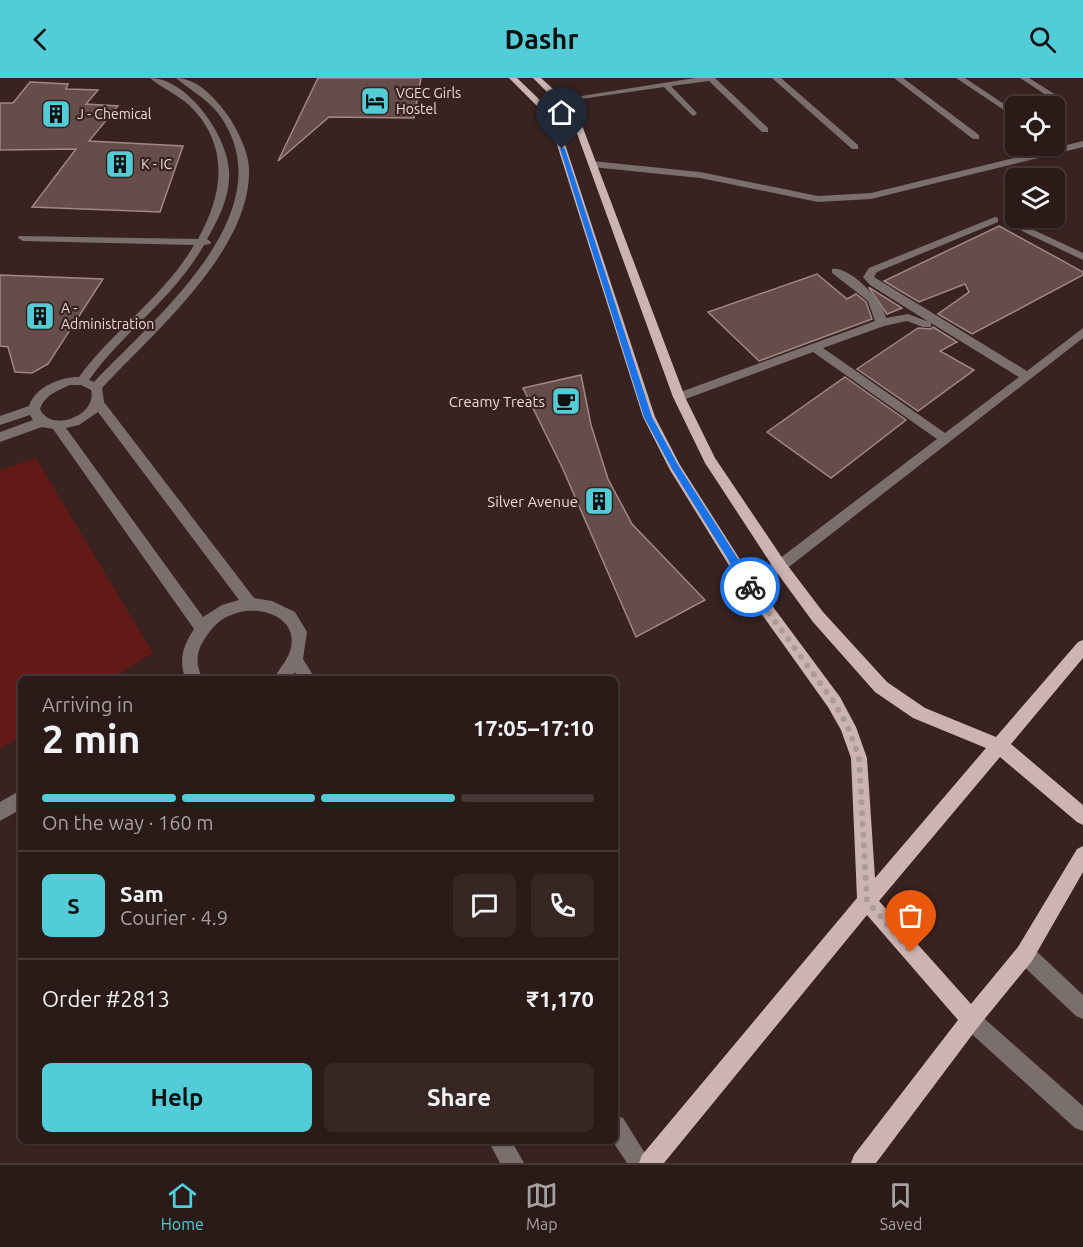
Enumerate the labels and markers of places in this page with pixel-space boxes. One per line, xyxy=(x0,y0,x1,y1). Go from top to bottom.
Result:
hotel icon: VGEC Girls Hostel xyxy=(359,85,391,117)
place label: VGEC Girls Hostel xyxy=(396,85,461,117)
pin xyxy=(536,87,587,149)
building icon: J - Chemical xyxy=(40,98,72,130)
place label: J - Chemical xyxy=(77,106,152,122)
building icon: K - IC xyxy=(104,148,136,180)
place label: K - IC xyxy=(141,156,173,172)
building icon: A - Administration xyxy=(24,300,56,332)
place label: A - Administration xyxy=(61,300,154,332)
cafe icon: Creamy Treats xyxy=(550,385,582,417)
place label: Creamy Treats xyxy=(449,393,545,410)
building icon: Silver Avenue xyxy=(583,485,615,517)
place label: Silver Avenue xyxy=(487,493,578,510)
pin xyxy=(885,890,936,952)

